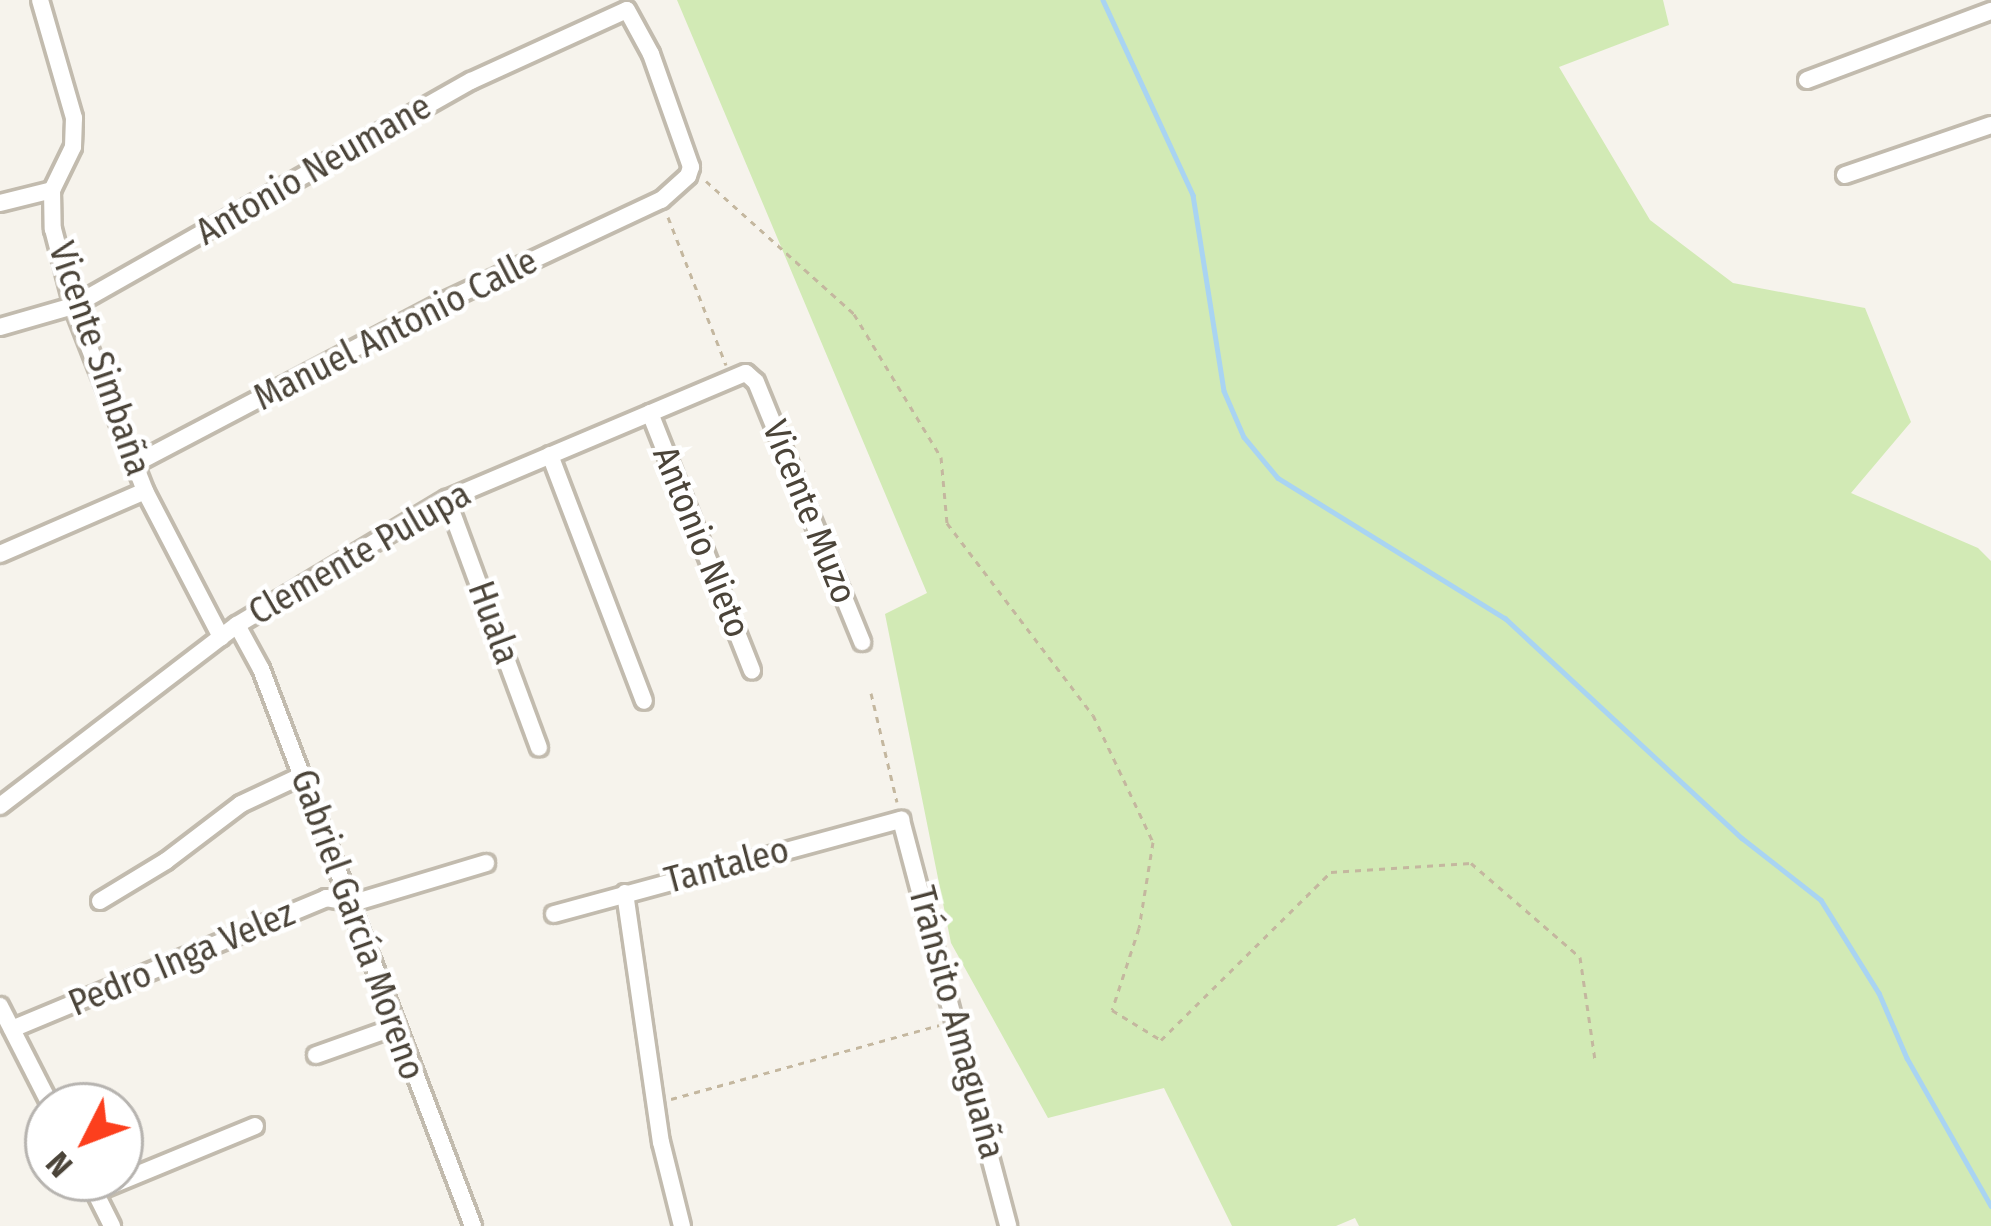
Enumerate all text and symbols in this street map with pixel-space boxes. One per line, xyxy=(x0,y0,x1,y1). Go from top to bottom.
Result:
street label: Antonio Neumane xyxy=(189,85,439,255)
street label: Vicente Simbaña xyxy=(39,237,159,481)
street label: Manuel Antonio Calle xyxy=(247,240,545,420)
street label: Vicente Muzo xyxy=(753,414,865,610)
street label: Antonio Nieto xyxy=(643,440,759,644)
street label: Clemente Pulupa xyxy=(242,473,478,635)
street label: Huala xyxy=(458,576,528,670)
street label: Gabriel García Moreno xyxy=(281,764,433,1086)
street label: Tantaleo xyxy=(660,829,794,903)
street label: Tránsito Amaguaña xyxy=(899,882,1013,1164)
street label: Pedro Inga Velez xyxy=(63,892,301,1026)
north arrow xyxy=(24,1082,144,1202)
text: N xyxy=(38,1143,81,1185)

